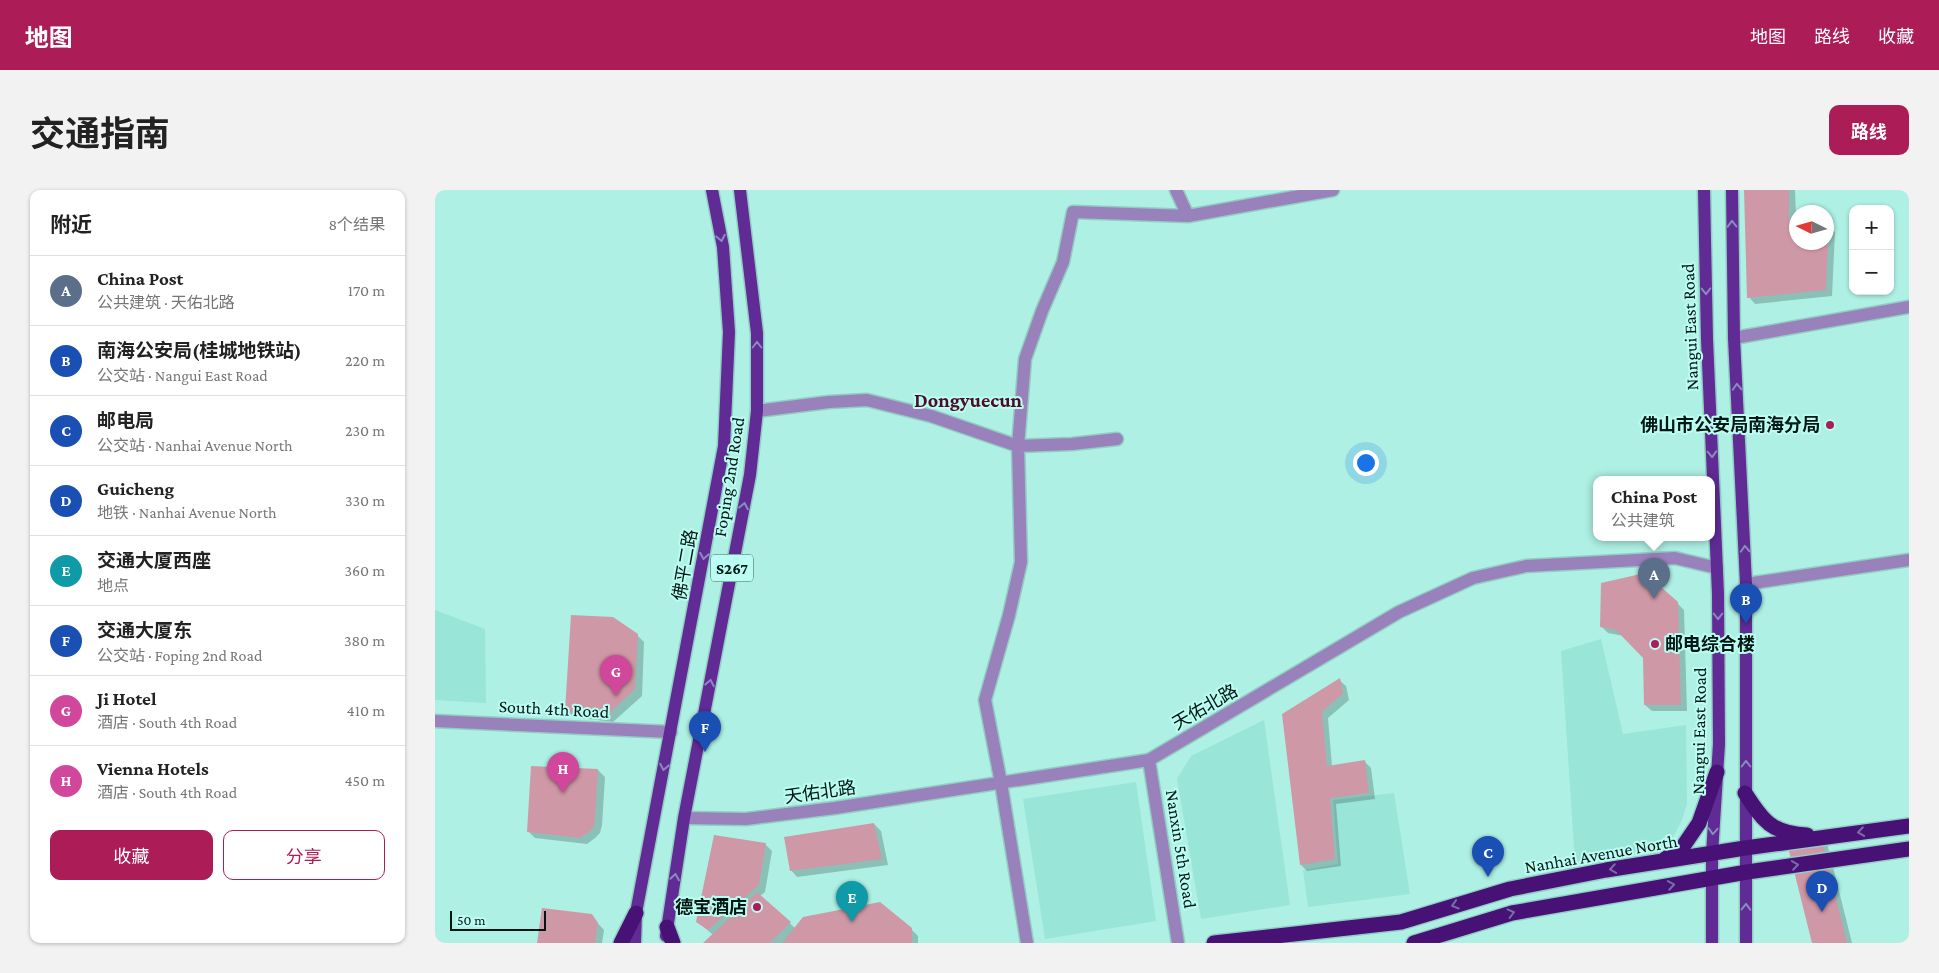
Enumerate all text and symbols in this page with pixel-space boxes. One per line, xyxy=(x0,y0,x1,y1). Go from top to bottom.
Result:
text: 地图 xyxy=(25,24,73,51)
text: 地图 xyxy=(1750,27,1786,47)
text: 路线 xyxy=(1814,27,1850,47)
text: 收藏 xyxy=(1878,27,1914,47)
button: 路线 xyxy=(1829,105,1909,155)
text: 交通指南 xyxy=(30,115,170,154)
north arrow xyxy=(1789,205,1834,250)
map controls xyxy=(1849,205,1894,295)
button: + xyxy=(1849,205,1894,250)
text: 附近 xyxy=(50,213,92,237)
text: 8个结果 xyxy=(328,216,385,233)
one-way arrow xyxy=(1727,220,1737,228)
one-way arrow xyxy=(715,233,726,242)
button: − xyxy=(1849,250,1894,295)
street label: Nangui East Road xyxy=(1678,263,1702,391)
text: China Post xyxy=(97,268,183,289)
text: A xyxy=(61,282,71,299)
text: 170 m xyxy=(348,282,385,299)
one-way arrow xyxy=(1701,288,1711,295)
text: 公共建筑 · 天佑北路 xyxy=(97,294,235,311)
text: 南海公安局(桂城地铁站) xyxy=(97,340,301,361)
one-way arrow xyxy=(752,341,762,348)
text: B xyxy=(61,352,71,369)
text: 220 m xyxy=(345,352,385,369)
text: 公交站 · Nangui East Road xyxy=(97,367,268,384)
one-way arrow xyxy=(1731,382,1742,390)
district label: Dongyuecun xyxy=(914,389,1023,411)
text: 邮电局 xyxy=(97,410,154,431)
street label: Foping 2nd Road xyxy=(710,415,748,538)
place label: 佛山市公安局南海分局 xyxy=(1640,415,1820,435)
marker: 佛山市公安局南海分局 xyxy=(1824,419,1836,431)
text: C xyxy=(61,422,71,439)
text: 230 m xyxy=(345,422,385,439)
text: 公交站 · Nanhai Avenue North xyxy=(97,437,293,454)
your location xyxy=(1353,450,1379,476)
one-way arrow xyxy=(1707,450,1717,458)
popup xyxy=(1593,476,1715,541)
text: Guicheng xyxy=(97,478,174,499)
text: China Post xyxy=(1611,486,1697,507)
text: D xyxy=(60,492,72,509)
text: 330 m xyxy=(345,492,385,509)
one-way arrow xyxy=(738,502,749,511)
text: 地铁 · Nanhai Avenue North xyxy=(97,504,277,521)
text: 公共建筑 xyxy=(1611,512,1675,529)
street label: 佛平二路 xyxy=(669,528,701,602)
one-way arrow xyxy=(1739,545,1750,553)
text: 交通大厦西座 xyxy=(97,550,211,571)
one-way arrow xyxy=(700,551,710,560)
road number: S267 xyxy=(711,554,753,582)
pin: A xyxy=(1638,558,1670,599)
text: E xyxy=(61,562,71,579)
text: 360 m xyxy=(344,562,385,579)
text: 地点 xyxy=(97,577,129,594)
pin: B xyxy=(1730,583,1762,624)
one-way arrow xyxy=(1713,612,1723,620)
text: 交通大厦东 xyxy=(97,620,192,641)
text: F xyxy=(62,632,70,649)
text: 380 m xyxy=(344,632,385,649)
place label: 邮电综合楼 xyxy=(1665,634,1755,654)
marker: 邮电综合楼 xyxy=(1649,638,1661,650)
text: 公交站 · Foping 2nd Road xyxy=(97,647,262,664)
pin: G xyxy=(600,655,632,696)
street label: Nangui East Road xyxy=(1688,667,1710,795)
one-way arrow xyxy=(705,679,715,688)
street label: 天佑北路 xyxy=(1169,680,1241,734)
text: Ji Hotel xyxy=(97,688,156,709)
street label: South 4th Road xyxy=(498,696,610,722)
text: G xyxy=(61,702,71,719)
text: 410 m xyxy=(347,702,385,719)
pin: F xyxy=(689,711,721,752)
text: 酒店 · South 4th Road xyxy=(97,714,237,731)
pin: H xyxy=(547,752,579,793)
text: Vienna Hotels xyxy=(97,758,209,779)
one-way arrow xyxy=(1740,760,1751,768)
one-way arrow xyxy=(659,762,670,771)
text: H xyxy=(61,772,71,789)
text: 450 m xyxy=(344,772,385,789)
street label: 天佑北路 xyxy=(783,777,857,807)
text: 酒店 · South 4th Road xyxy=(97,784,237,801)
street label: Nanxin 5th Road xyxy=(1162,788,1200,910)
one-way arrow xyxy=(1856,826,1864,837)
one-way arrow xyxy=(1708,827,1719,835)
button: 收藏 xyxy=(50,830,213,880)
button: 分享 xyxy=(223,830,385,880)
street label: Nanhai Avenue North xyxy=(1523,831,1679,877)
pin: C xyxy=(1472,836,1504,877)
one-way arrow xyxy=(1792,860,1800,871)
one-way arrow xyxy=(1609,863,1618,873)
pin: D xyxy=(1806,871,1838,912)
one-way arrow xyxy=(669,873,680,881)
pin: E xyxy=(836,881,868,922)
one-way arrow xyxy=(1667,881,1676,891)
place label: 德宝酒店 xyxy=(675,897,747,917)
one-way arrow xyxy=(1452,900,1460,910)
marker: 德宝酒店 xyxy=(751,901,763,913)
one-way arrow xyxy=(1741,903,1751,911)
scale bar xyxy=(450,908,546,931)
one-way arrow xyxy=(1507,908,1516,919)
text: 50 m xyxy=(457,912,485,928)

